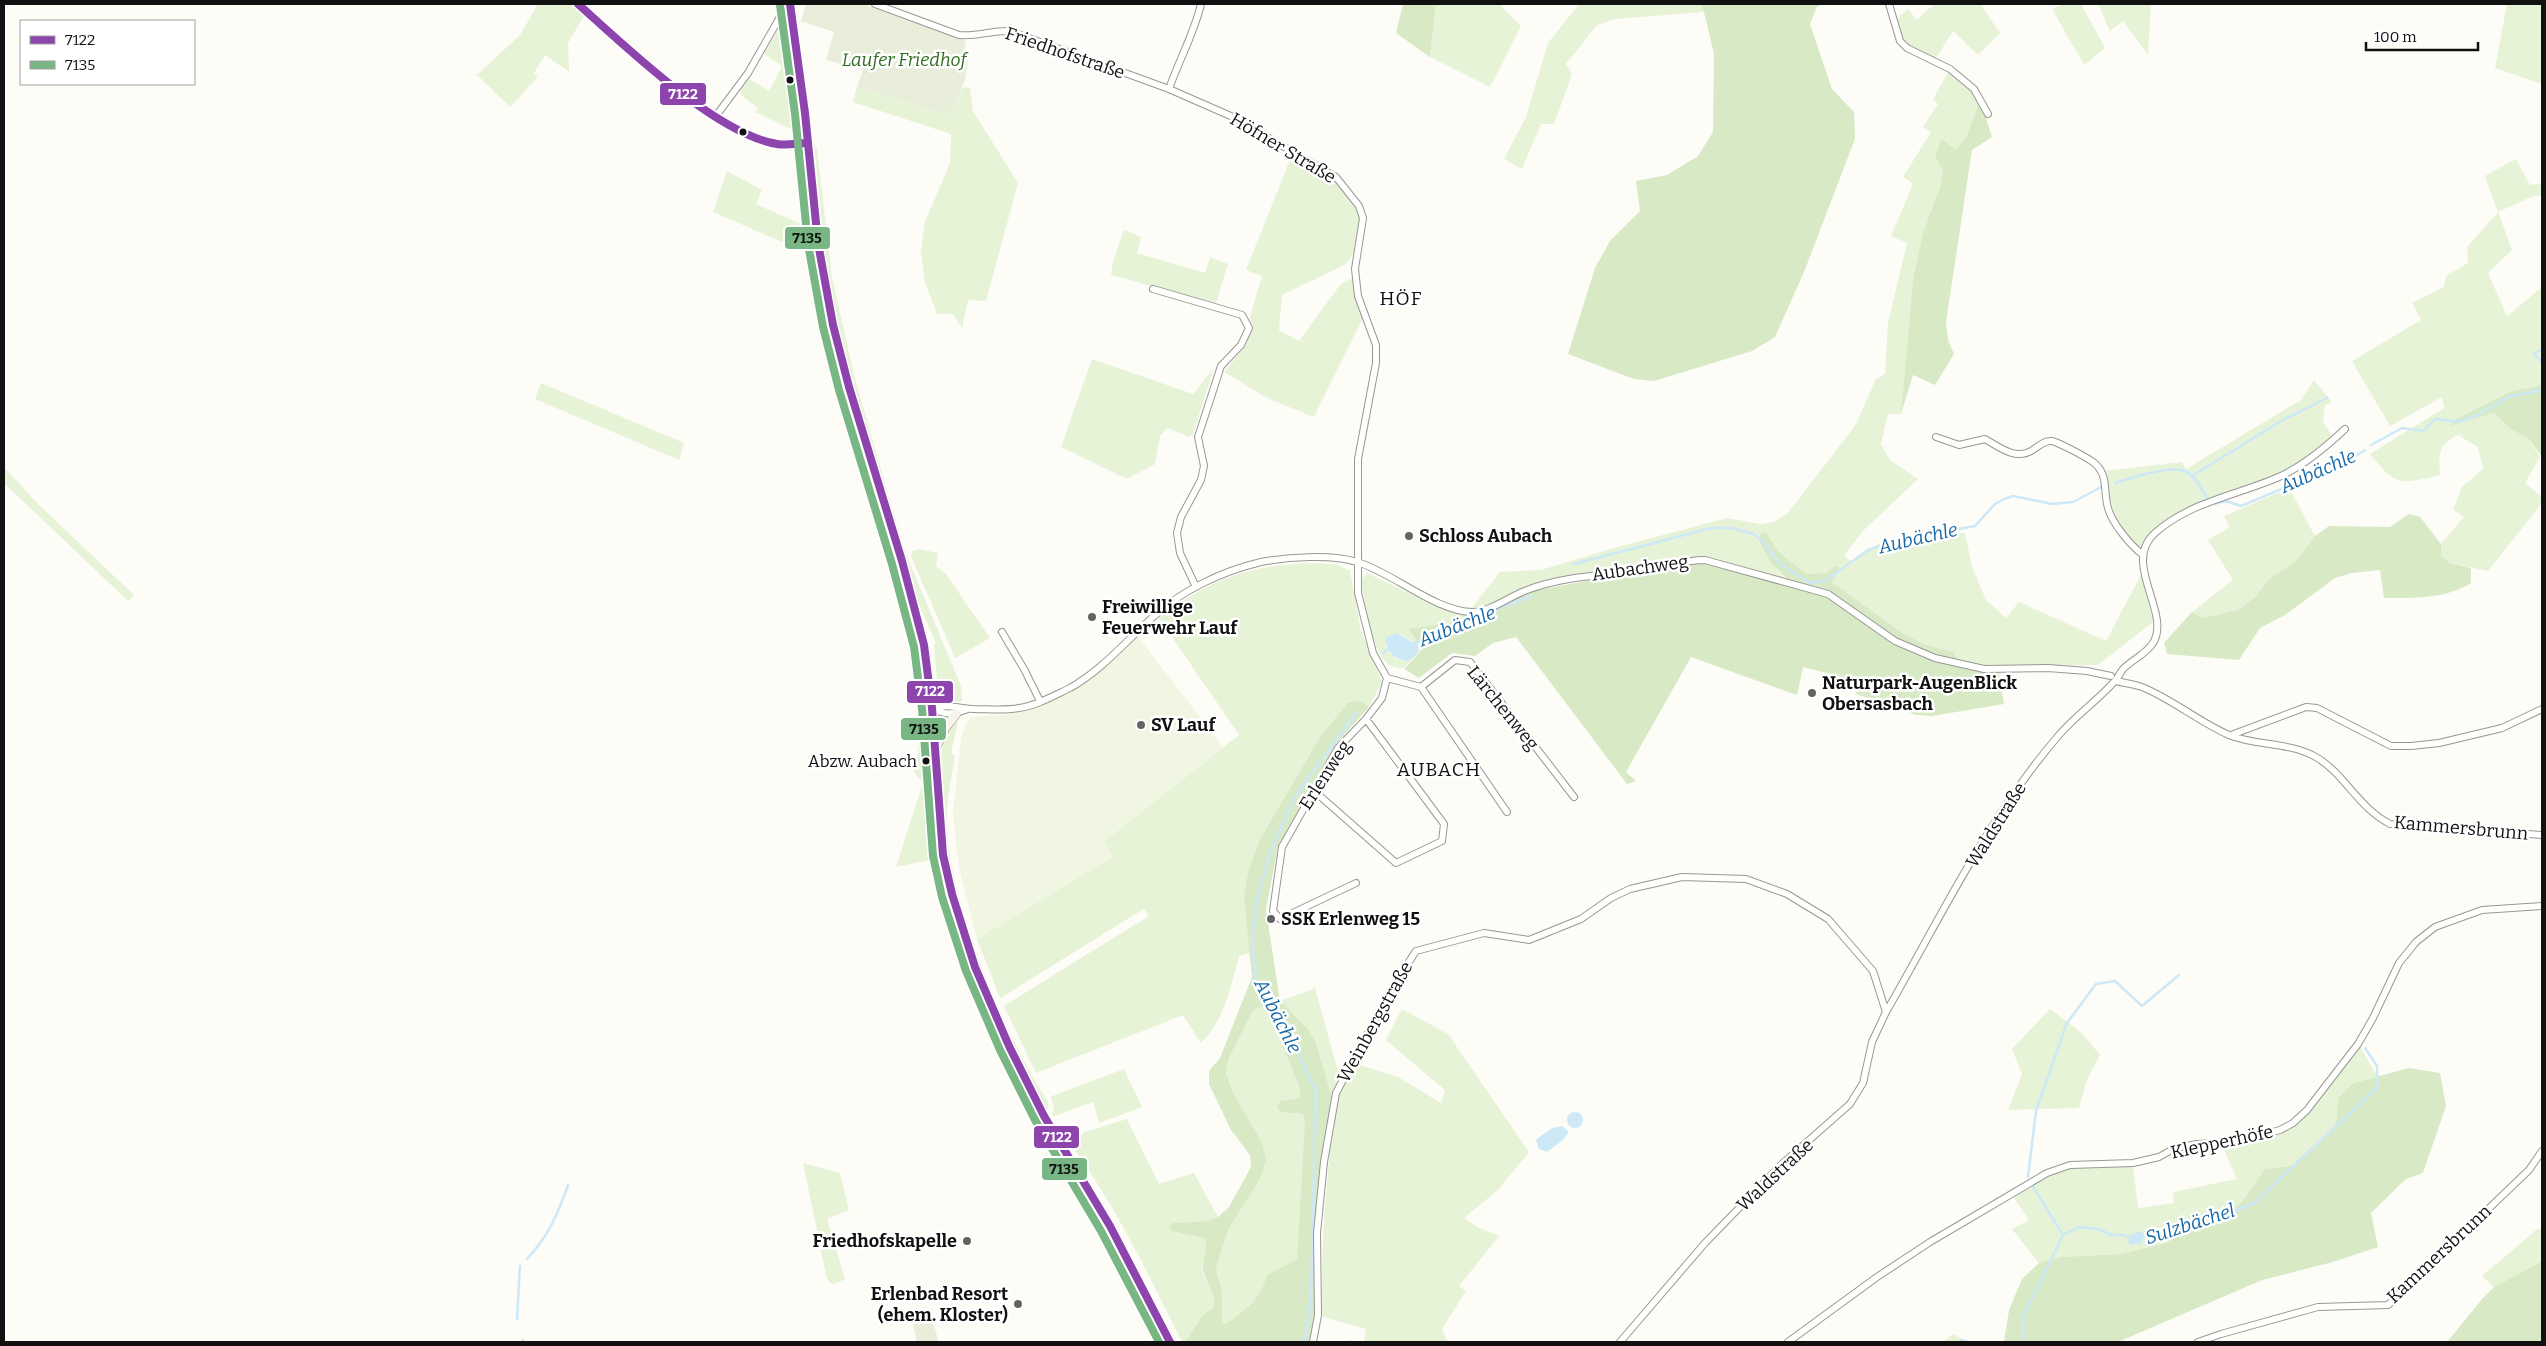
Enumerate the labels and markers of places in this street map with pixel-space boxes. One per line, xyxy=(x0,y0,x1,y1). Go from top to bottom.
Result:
unlabelled marker xyxy=(785,75,795,85)
unlabelled marker xyxy=(738,127,748,137)
place label: Schloss Aubach xyxy=(1419,525,1553,547)
marker: Schloss Aubach xyxy=(1403,530,1415,542)
place label: Freiwillige Feuerwehr Lauf xyxy=(1102,596,1238,639)
marker: Freiwillige Feuerwehr Lauf xyxy=(1086,611,1098,623)
place label: Naturpark-AugenBlick Obersasbach xyxy=(1822,672,2017,715)
marker: Naturpark-AugenBlick Obersasbach xyxy=(1806,687,1818,699)
place label: SV Lauf xyxy=(1151,714,1216,736)
marker: SV Lauf xyxy=(1135,719,1147,731)
place label: Abzw. Aubach xyxy=(808,751,917,772)
marker: Abzw. Aubach xyxy=(921,756,931,766)
place label: SSK Erlenweg 15 xyxy=(1281,908,1420,930)
marker: SSK Erlenweg 15 xyxy=(1265,913,1277,925)
place label: Friedhofskapelle xyxy=(813,1230,957,1252)
marker: Friedhofskapelle xyxy=(961,1235,973,1247)
place label: Erlenbad Resort (ehem. Kloster) xyxy=(871,1283,1008,1326)
marker: Erlenbad Resort (ehem. Kloster) xyxy=(1012,1298,1024,1310)

